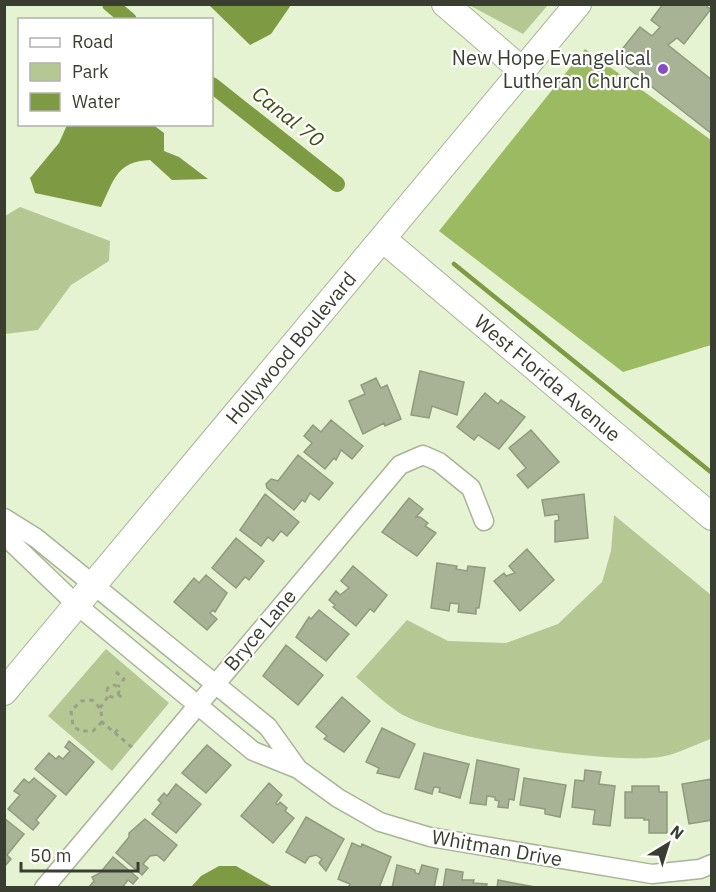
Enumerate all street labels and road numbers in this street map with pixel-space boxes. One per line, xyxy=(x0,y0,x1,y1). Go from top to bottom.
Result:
street label: Hollywood Boulevard xyxy=(219,266,362,430)
street label: West Florida Avenue xyxy=(469,308,627,447)
street label: Bryce Lane xyxy=(217,583,302,676)
street label: Whitman Drive xyxy=(430,823,564,872)

